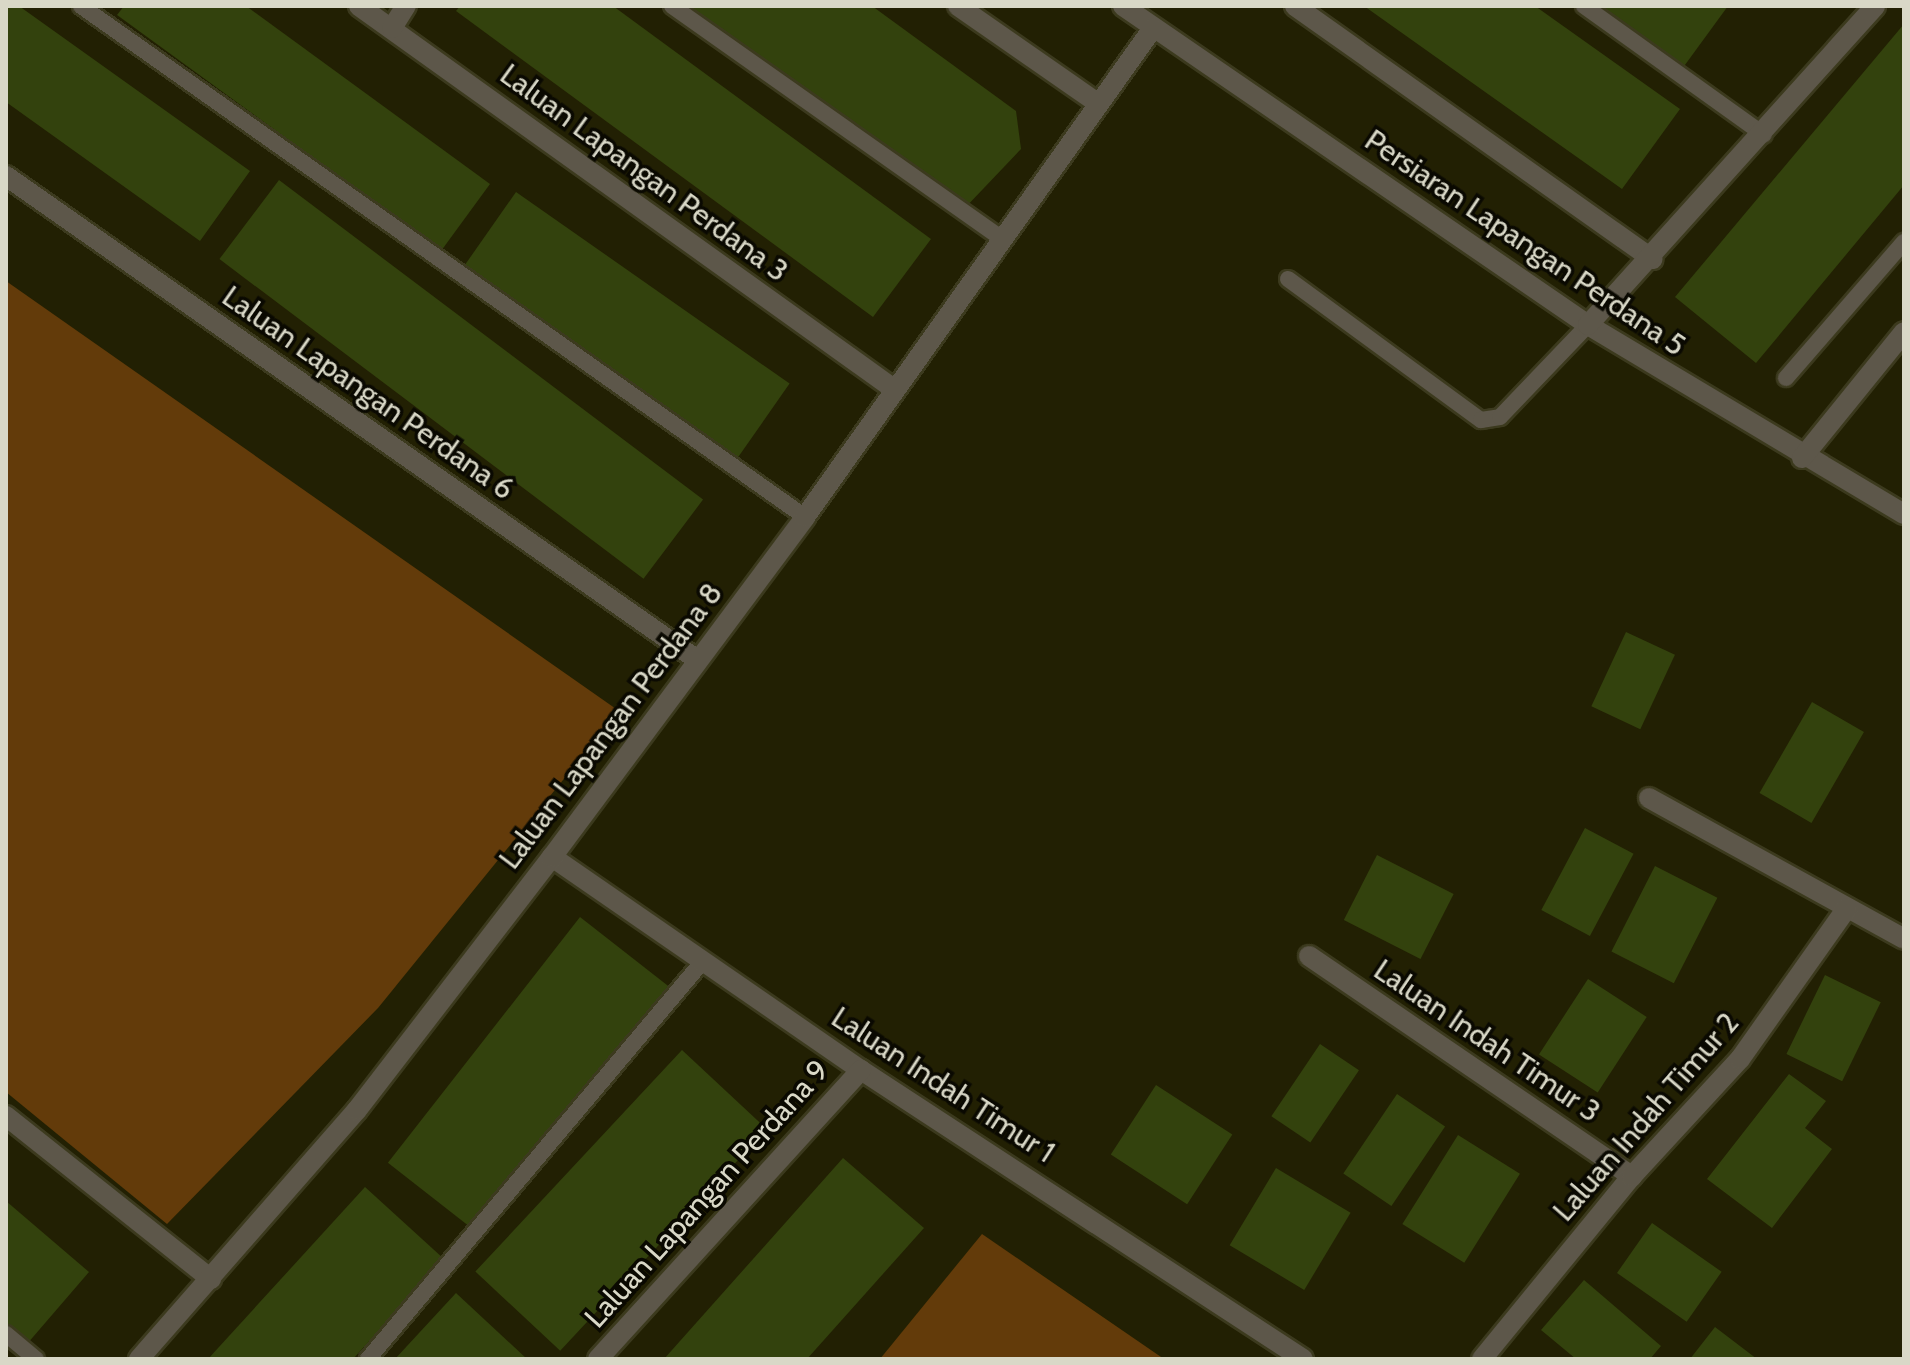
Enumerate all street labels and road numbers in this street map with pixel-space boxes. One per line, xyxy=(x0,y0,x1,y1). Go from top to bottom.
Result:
street label: Laluan Lapangan Perdana 3 xyxy=(493,57,795,289)
street label: Persiaran Lapangan Perdana 5 xyxy=(1358,122,1692,364)
street label: Laluan Lapangan Perdana 6 xyxy=(215,279,521,507)
street label: Laluan Lapangan Perdana 8 xyxy=(492,576,730,876)
street label: Laluan Indah Timur 3 xyxy=(1367,952,1607,1130)
street label: Laluan Indah Timur 1 xyxy=(825,1000,1061,1170)
street label: Laluan Indah Timur 2 xyxy=(1546,1005,1746,1229)
street label: Laluan Lapangan Perdana 9 xyxy=(577,1053,837,1335)

